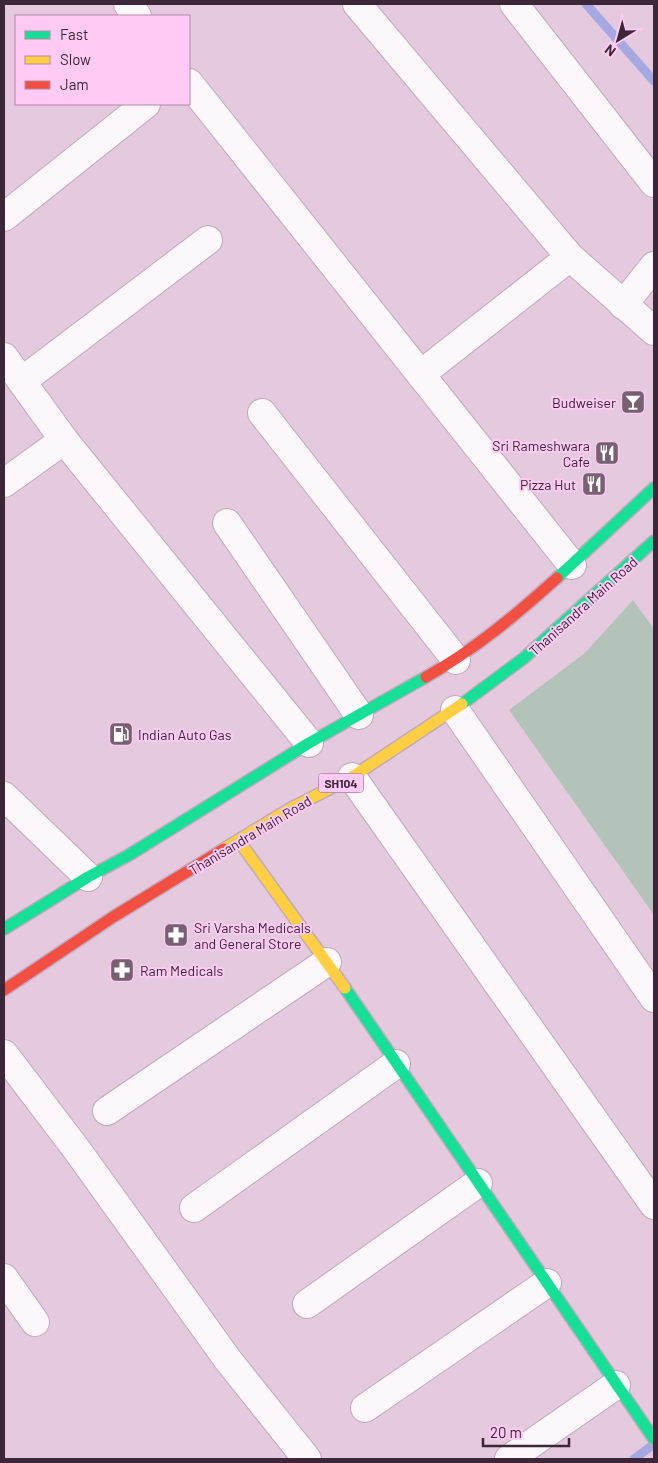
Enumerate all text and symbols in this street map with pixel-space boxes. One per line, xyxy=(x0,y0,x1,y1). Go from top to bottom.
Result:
legend xyxy=(15,15,190,105)
north arrow xyxy=(593,15,643,65)
text: Fast xyxy=(60,25,88,43)
text: N xyxy=(601,41,619,60)
text: Slow xyxy=(60,50,91,68)
text: Jam xyxy=(60,75,89,93)
bar icon: Budweiser xyxy=(620,389,646,415)
place label: Budweiser xyxy=(552,394,616,411)
place label: Sri Rameshwara Cafe xyxy=(492,437,590,470)
restaurant icon: Sri Rameshwara Cafe xyxy=(594,440,620,466)
restaurant icon: Pizza Hut xyxy=(581,471,607,497)
place label: Pizza Hut xyxy=(520,476,576,493)
street label: Thanisandra Main Road xyxy=(525,553,641,659)
fuel station icon: Indian Auto Gas xyxy=(108,721,134,747)
place label: Indian Auto Gas xyxy=(138,726,232,743)
road number: SH104 xyxy=(318,774,364,792)
street label: Thanisandra Main Road xyxy=(186,792,314,878)
place label: Sri Varsha Medicals and General Store xyxy=(194,919,311,952)
pharmacy icon: Sri Varsha Medicals and General Store xyxy=(163,922,189,948)
pharmacy icon: Ram Medicals xyxy=(109,957,135,983)
place label: Ram Medicals xyxy=(140,962,223,979)
scale bar xyxy=(483,1416,569,1448)
text: 20 m xyxy=(490,1423,522,1441)

